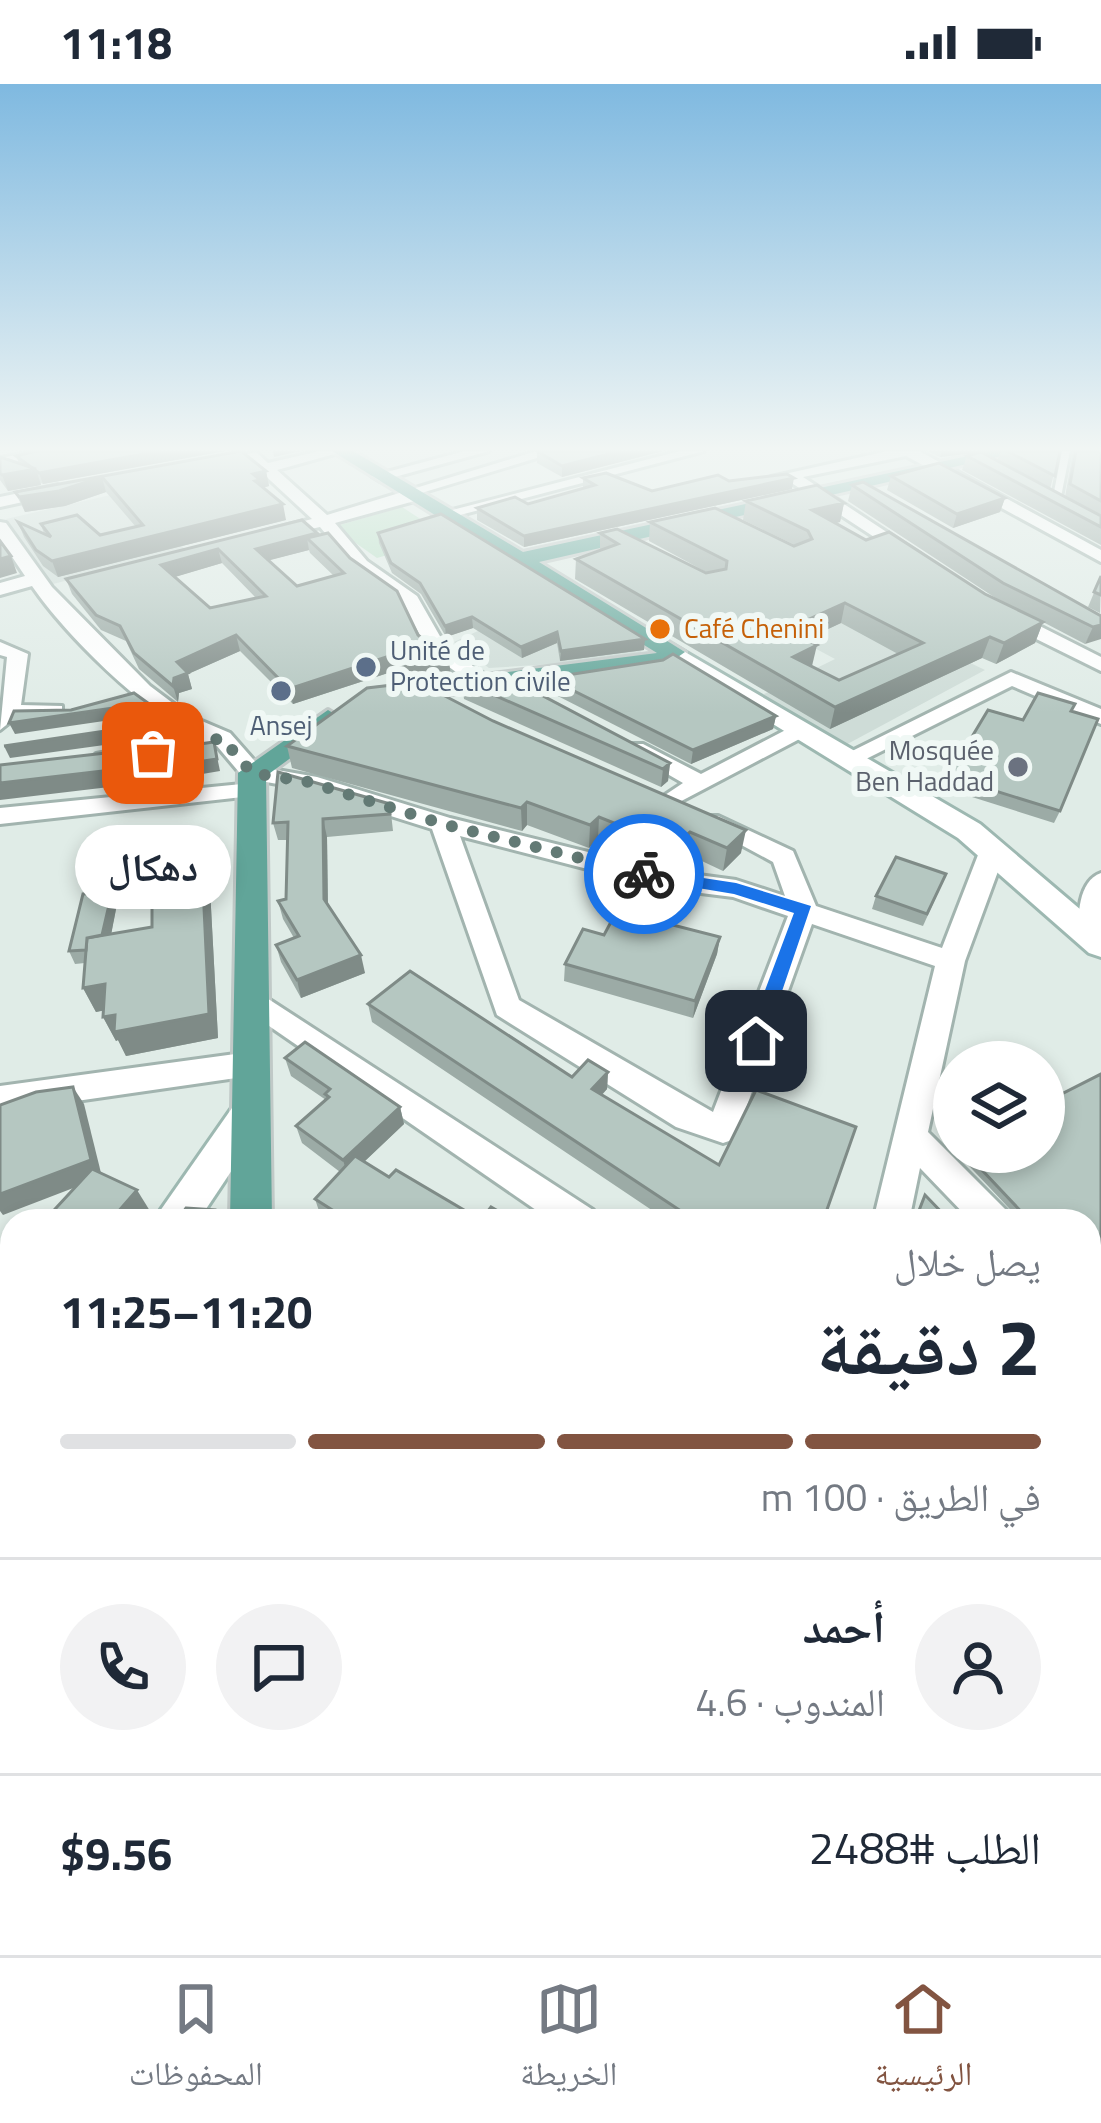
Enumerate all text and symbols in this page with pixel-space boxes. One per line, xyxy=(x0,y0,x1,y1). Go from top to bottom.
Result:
text: 11:18 xyxy=(60,8,172,76)
place label: Café Chenini xyxy=(684,607,824,648)
marker: Café Chenini xyxy=(647,616,673,642)
place label: Unité de Protection civile xyxy=(390,629,571,701)
marker: Unité de Protection civile xyxy=(353,654,379,680)
marker: Ansej xyxy=(268,678,294,704)
pin xyxy=(102,702,204,804)
place label: Ansej xyxy=(250,704,312,745)
icon: bag xyxy=(120,720,186,786)
place label: Mosquée Ben Haddad xyxy=(855,729,994,801)
marker: Mosquée Ben Haddad xyxy=(1005,754,1031,780)
courier xyxy=(584,814,704,934)
callout: دهكال xyxy=(75,825,231,909)
text: دهكال xyxy=(108,837,198,896)
icon: bike xyxy=(611,841,677,907)
pin xyxy=(705,990,807,1092)
icon: home xyxy=(723,1008,789,1074)
map controls xyxy=(933,1041,1065,1173)
button: layers xyxy=(933,1041,1065,1173)
text: يصل خلال xyxy=(894,1232,1041,1291)
text: 11:20–11:25 xyxy=(60,1277,312,1345)
text: 2 دقيقة xyxy=(816,1287,1041,1405)
text: في الطريق · 100 m xyxy=(761,1467,1041,1526)
text: أحمد xyxy=(803,1592,885,1660)
button: phone xyxy=(60,1604,186,1730)
button: chat xyxy=(216,1604,342,1730)
button: person xyxy=(915,1604,1041,1730)
text: المندوب · 4.6 xyxy=(695,1672,885,1731)
text: الطلب #2488 xyxy=(809,1813,1041,1881)
text: $9.56 xyxy=(60,1819,172,1887)
tab: المحفوظات xyxy=(129,1976,263,2106)
tab: الخريطة xyxy=(520,1976,617,2106)
tab: الرئيسية xyxy=(875,1976,972,2106)

